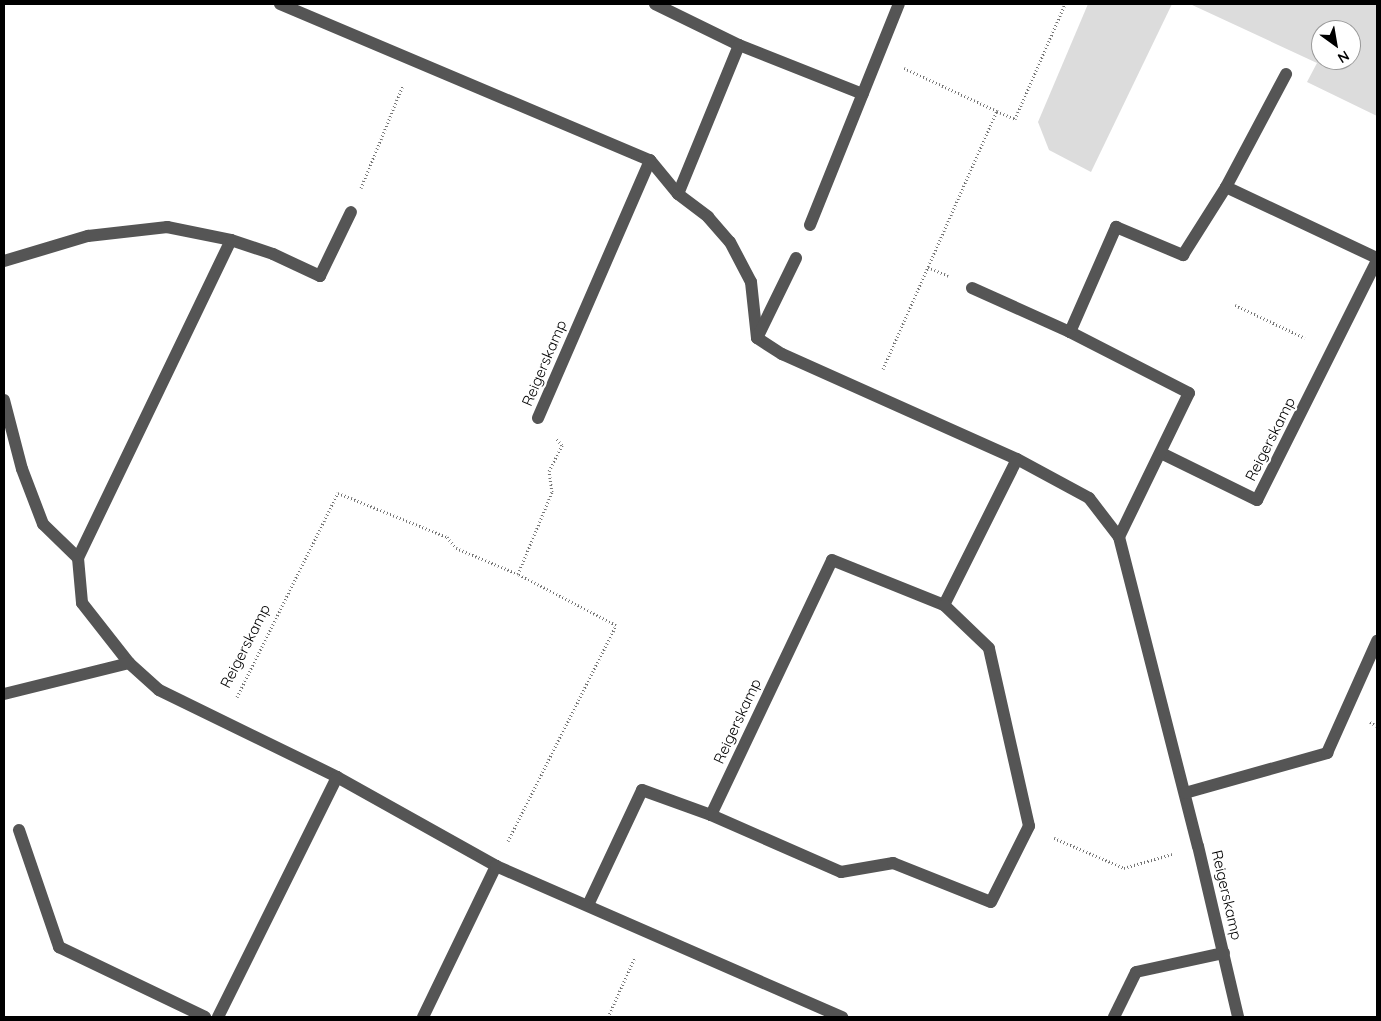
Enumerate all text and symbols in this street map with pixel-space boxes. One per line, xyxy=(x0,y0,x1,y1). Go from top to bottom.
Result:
north arrow xyxy=(1311,20,1361,70)
text: N xyxy=(1334,47,1353,67)
street label: Reigerskamp xyxy=(518,317,570,409)
street label: Reigerskamp xyxy=(1241,394,1299,484)
street label: Reigerskamp xyxy=(216,601,274,691)
street label: Reigerskamp xyxy=(709,676,765,766)
street label: Reigerskamp xyxy=(1208,848,1246,942)

